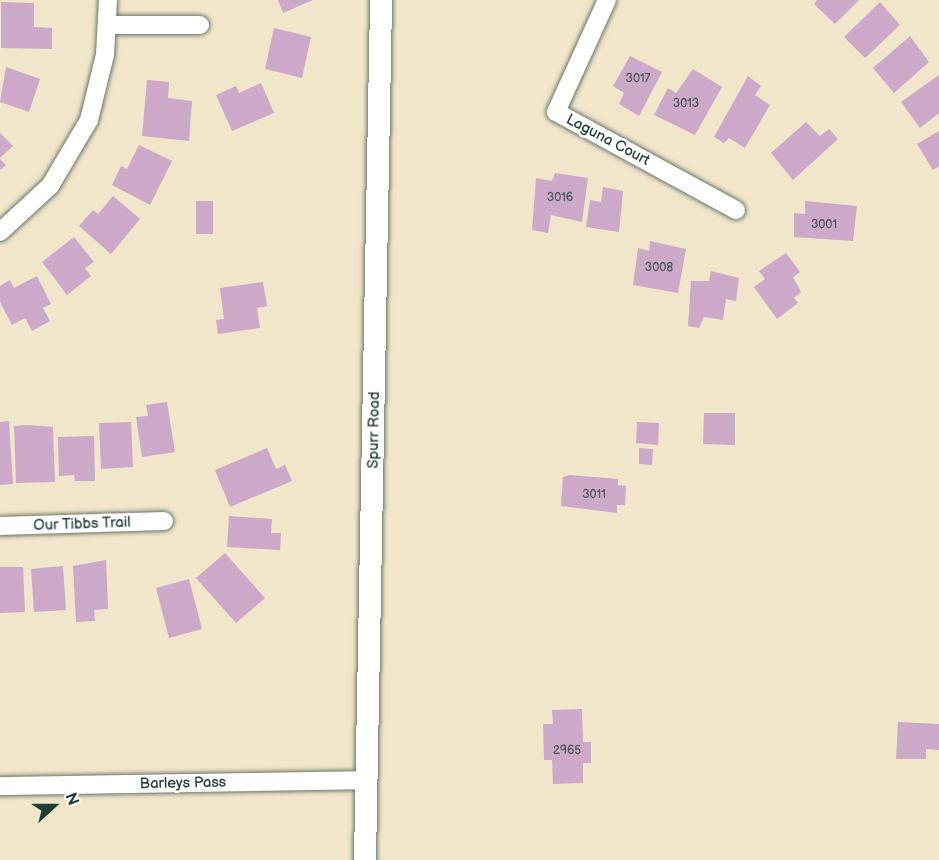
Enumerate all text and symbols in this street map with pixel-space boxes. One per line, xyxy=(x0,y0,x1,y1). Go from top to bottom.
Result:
house number: 3017 xyxy=(626,72,650,86)
house number: 3013 xyxy=(673,97,699,111)
street label: Laguna Court xyxy=(563,110,653,170)
house number: 3016 xyxy=(547,191,573,205)
house number: 3001 xyxy=(811,218,837,232)
house number: 3008 xyxy=(645,261,673,275)
street label: Spurr Road xyxy=(364,391,384,469)
house number: 3011 xyxy=(582,488,606,502)
street label: Our Tibbs Trail xyxy=(33,513,131,535)
house number: 2965 xyxy=(553,744,581,758)
street label: Barleys Pass xyxy=(140,773,226,793)
north arrow xyxy=(24,776,84,836)
text: N xyxy=(60,790,82,808)

